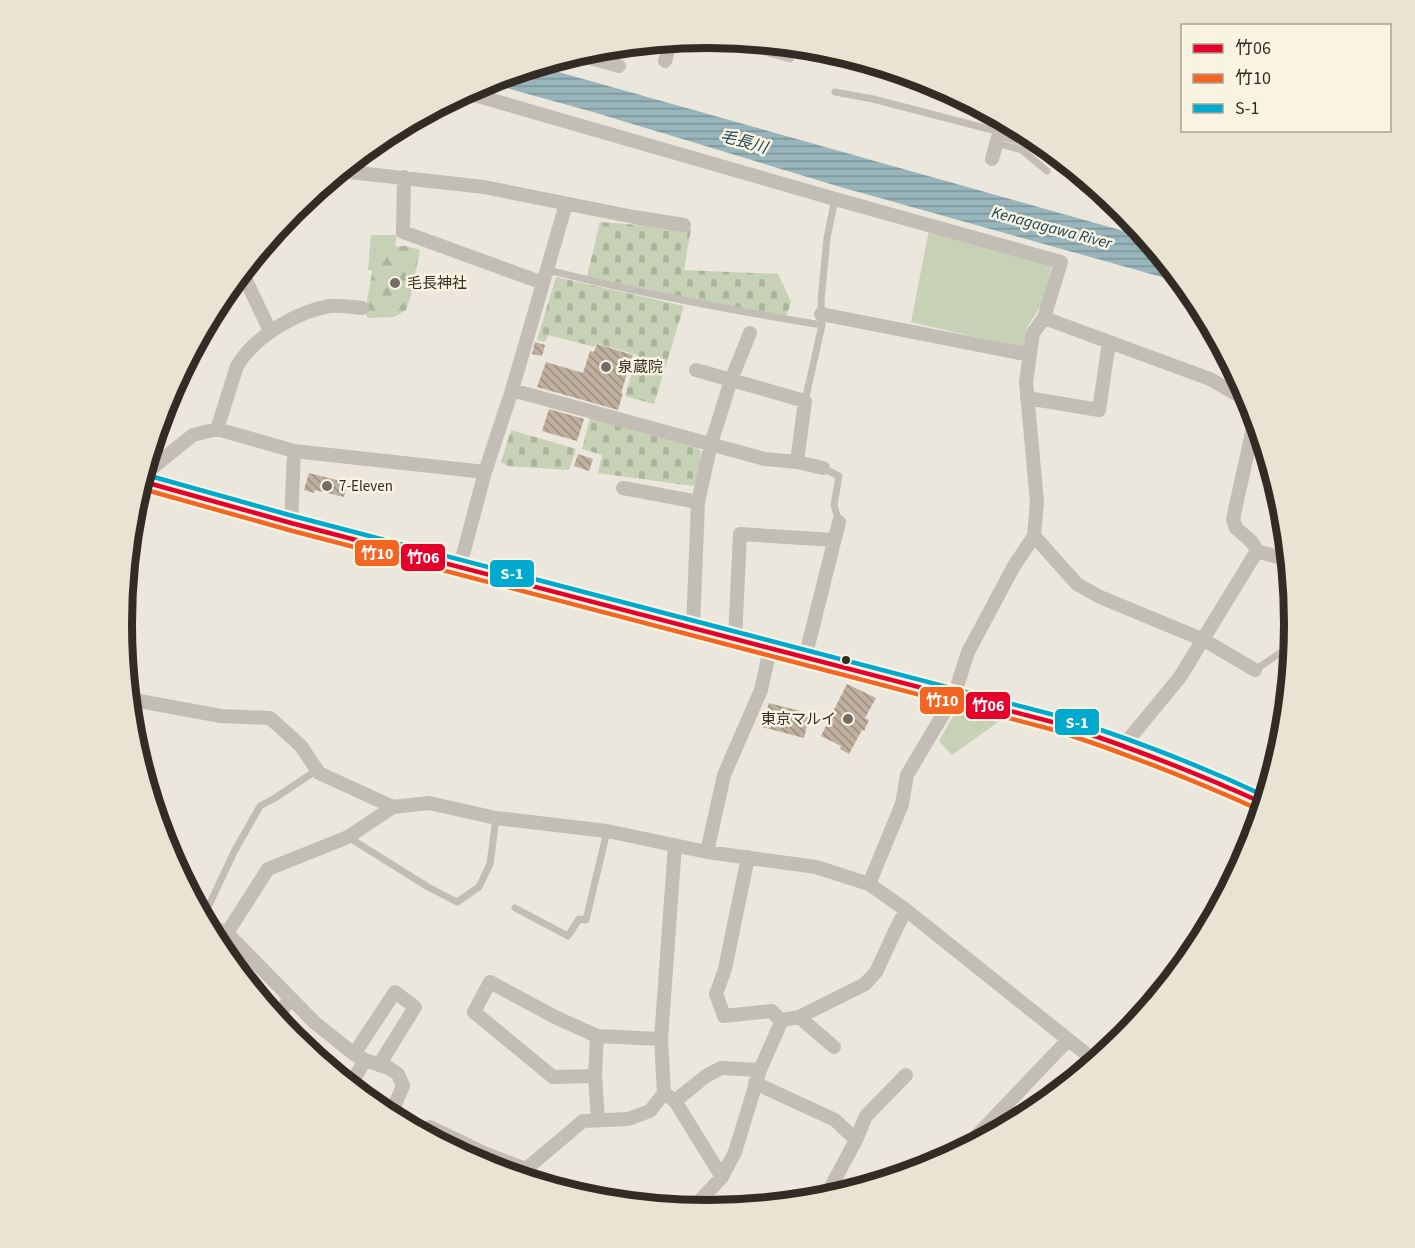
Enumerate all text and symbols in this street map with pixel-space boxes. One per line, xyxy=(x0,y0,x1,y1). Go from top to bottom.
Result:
legend xyxy=(1181,24,1391,132)
text: 竹06 xyxy=(1235,36,1271,61)
text: 竹10 xyxy=(1235,66,1271,91)
text: S-1 xyxy=(1235,96,1259,121)
water label: 毛長川 xyxy=(718,125,772,160)
water label: Kenagagawa River xyxy=(989,201,1116,255)
place label: 毛長神社 xyxy=(407,273,467,294)
marker: 毛長神社 xyxy=(388,276,402,290)
place label: 泉蔵院 xyxy=(618,357,663,378)
marker: 泉蔵院 xyxy=(599,360,613,374)
place label: 7-Eleven xyxy=(339,476,393,497)
marker: 7-Eleven xyxy=(320,479,334,493)
line badge: 竹10 xyxy=(354,539,400,567)
text: 竹10 xyxy=(361,543,393,565)
line badge: 竹06 xyxy=(400,543,446,572)
text: 竹06 xyxy=(407,547,439,569)
line badge: S-1 xyxy=(489,559,535,588)
text: S-1 xyxy=(501,563,523,585)
unlabelled marker xyxy=(840,654,852,666)
line badge: 竹10 xyxy=(919,686,965,715)
text: 竹10 xyxy=(926,690,958,712)
line badge: 竹06 xyxy=(965,691,1011,720)
text: 竹06 xyxy=(972,695,1004,717)
line badge: S-1 xyxy=(1054,708,1100,736)
place label: 東京マルイ xyxy=(761,709,836,730)
marker: 東京マルイ xyxy=(841,712,855,726)
text: S-1 xyxy=(1066,712,1088,734)

